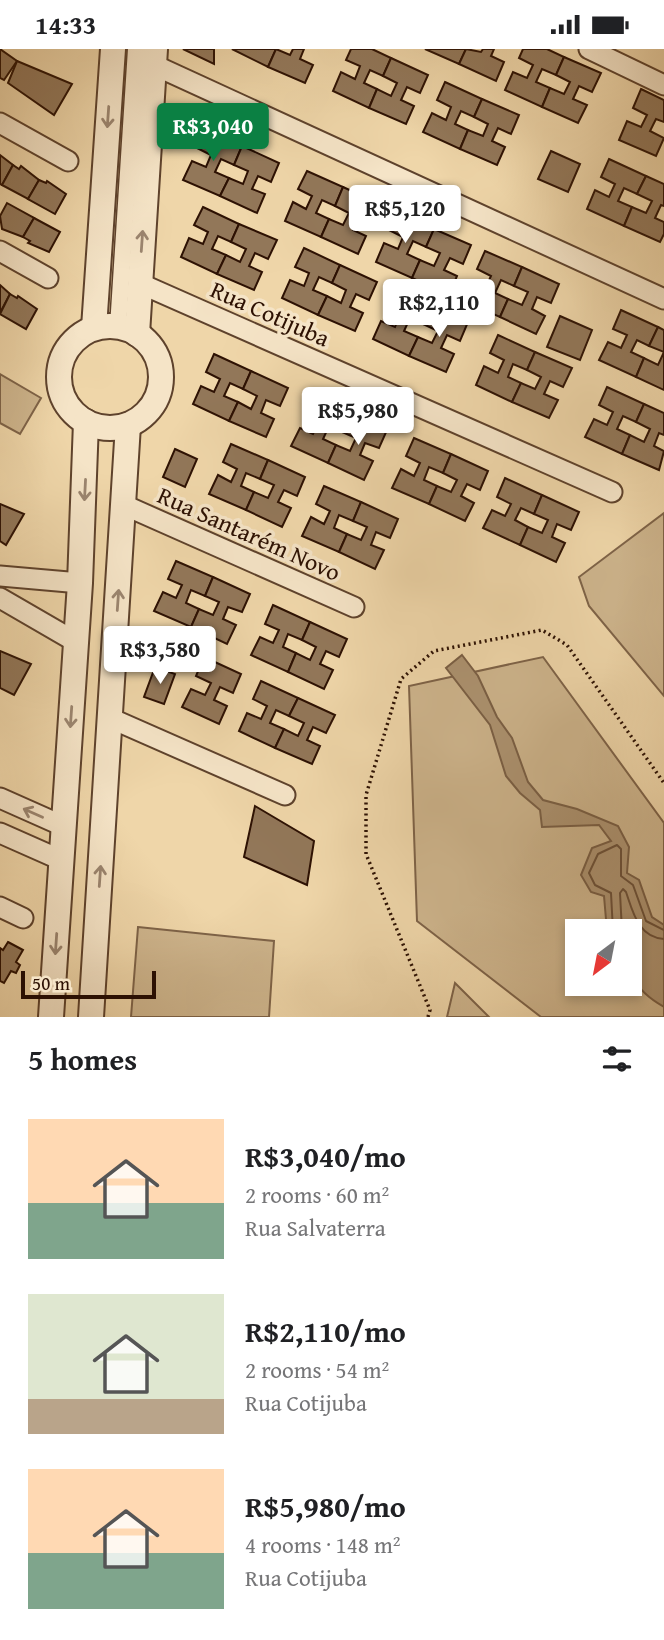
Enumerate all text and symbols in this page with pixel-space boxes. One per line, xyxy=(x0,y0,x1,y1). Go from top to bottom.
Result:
text: 14:33 xyxy=(35,5,96,44)
pin: R$3,040 xyxy=(148,103,278,163)
one-way arrow xyxy=(101,105,114,128)
text: R$3,040 xyxy=(173,109,253,142)
pin: R$5,120 xyxy=(340,185,470,245)
text: R$5,120 xyxy=(365,191,445,224)
one-way arrow xyxy=(135,230,148,253)
street label: Rua Cotijuba xyxy=(205,272,336,356)
pin: R$2,110 xyxy=(374,279,504,339)
text: R$2,110 xyxy=(399,285,479,318)
pin: R$5,980 xyxy=(293,387,423,447)
text: R$5,980 xyxy=(318,393,398,426)
street label: Rua Santarém Novo xyxy=(152,477,346,590)
one-way arrow xyxy=(78,478,91,501)
one-way arrow xyxy=(112,589,125,611)
pin: R$3,580 xyxy=(95,627,225,686)
text: R$3,580 xyxy=(120,632,200,665)
one-way arrow xyxy=(64,705,77,728)
one-way arrow xyxy=(23,806,44,819)
one-way arrow xyxy=(94,865,107,887)
north arrow xyxy=(565,919,642,996)
map controls xyxy=(565,919,642,996)
one-way arrow xyxy=(49,932,62,955)
scale bar xyxy=(21,968,156,1000)
text: 50 m xyxy=(32,969,70,997)
text: 5 homes xyxy=(28,1037,137,1081)
icon: filters xyxy=(598,1040,636,1078)
text: R$3,040/mo xyxy=(245,1134,406,1178)
icon: home xyxy=(84,1147,168,1231)
text: 2 rooms · 60 m² xyxy=(245,1178,389,1211)
text: Rua Salvaterra xyxy=(245,1211,386,1244)
text: R$2,110/mo xyxy=(245,1309,406,1353)
icon: home xyxy=(84,1322,168,1406)
text: 2 rooms · 54 m² xyxy=(245,1353,389,1386)
text: Rua Cotijuba xyxy=(245,1386,367,1419)
text: R$5,980/mo xyxy=(245,1484,406,1528)
icon: home xyxy=(84,1497,168,1581)
text: 4 rooms · 148 m² xyxy=(245,1528,400,1561)
text: Rua Cotijuba xyxy=(245,1561,367,1594)

